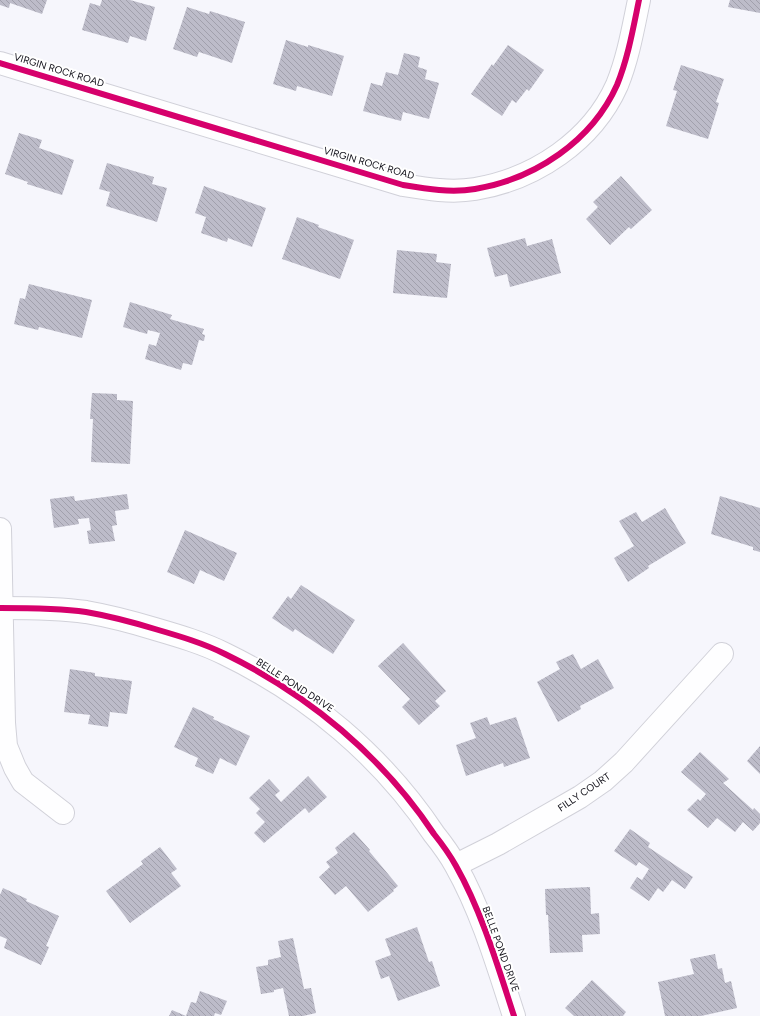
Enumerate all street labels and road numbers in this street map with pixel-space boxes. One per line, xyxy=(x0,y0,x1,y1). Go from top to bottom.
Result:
street label: VIRGIN ROCK ROAD xyxy=(12,50,106,90)
street label: VIRGIN ROCK ROAD xyxy=(322,144,416,182)
street label: BELLE POND DRIVE xyxy=(254,655,336,715)
street label: FILLY COURT xyxy=(555,769,613,814)
street label: BELLE POND DRIVE xyxy=(479,904,523,994)

